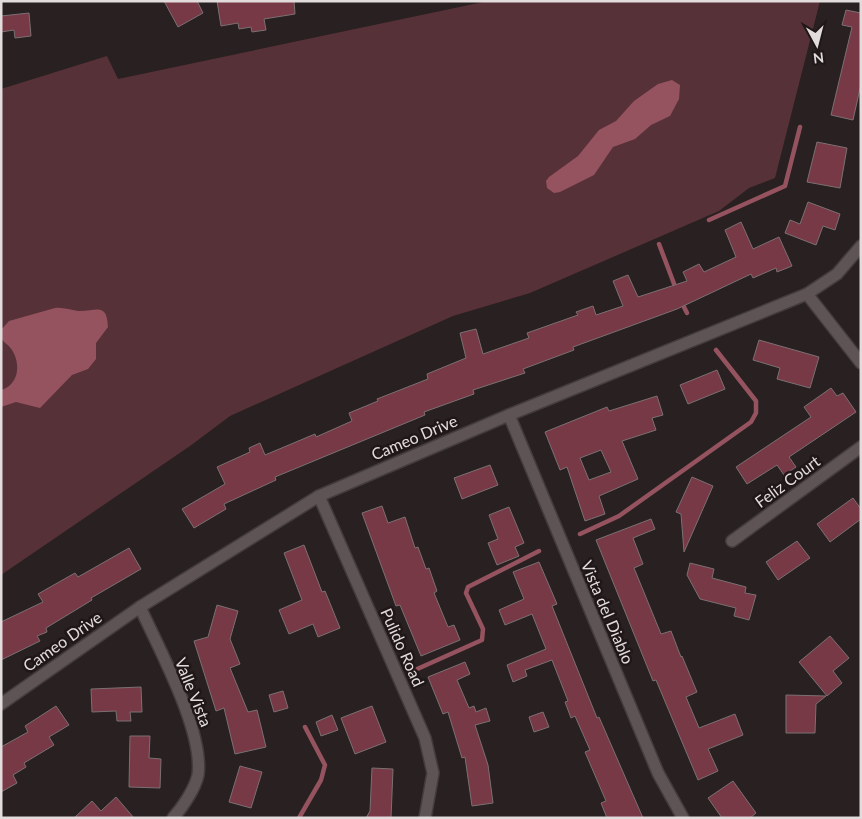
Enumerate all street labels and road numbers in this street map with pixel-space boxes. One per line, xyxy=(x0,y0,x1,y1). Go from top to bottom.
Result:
street label: Cameo Drive xyxy=(368,410,460,464)
street label: Feliz Court xyxy=(751,451,823,511)
street label: Vista del Diablo xyxy=(578,558,638,666)
street label: Pulido Road xyxy=(377,605,429,689)
street label: Cameo Drive xyxy=(19,607,105,675)
street label: Valle Vista xyxy=(172,655,216,729)

